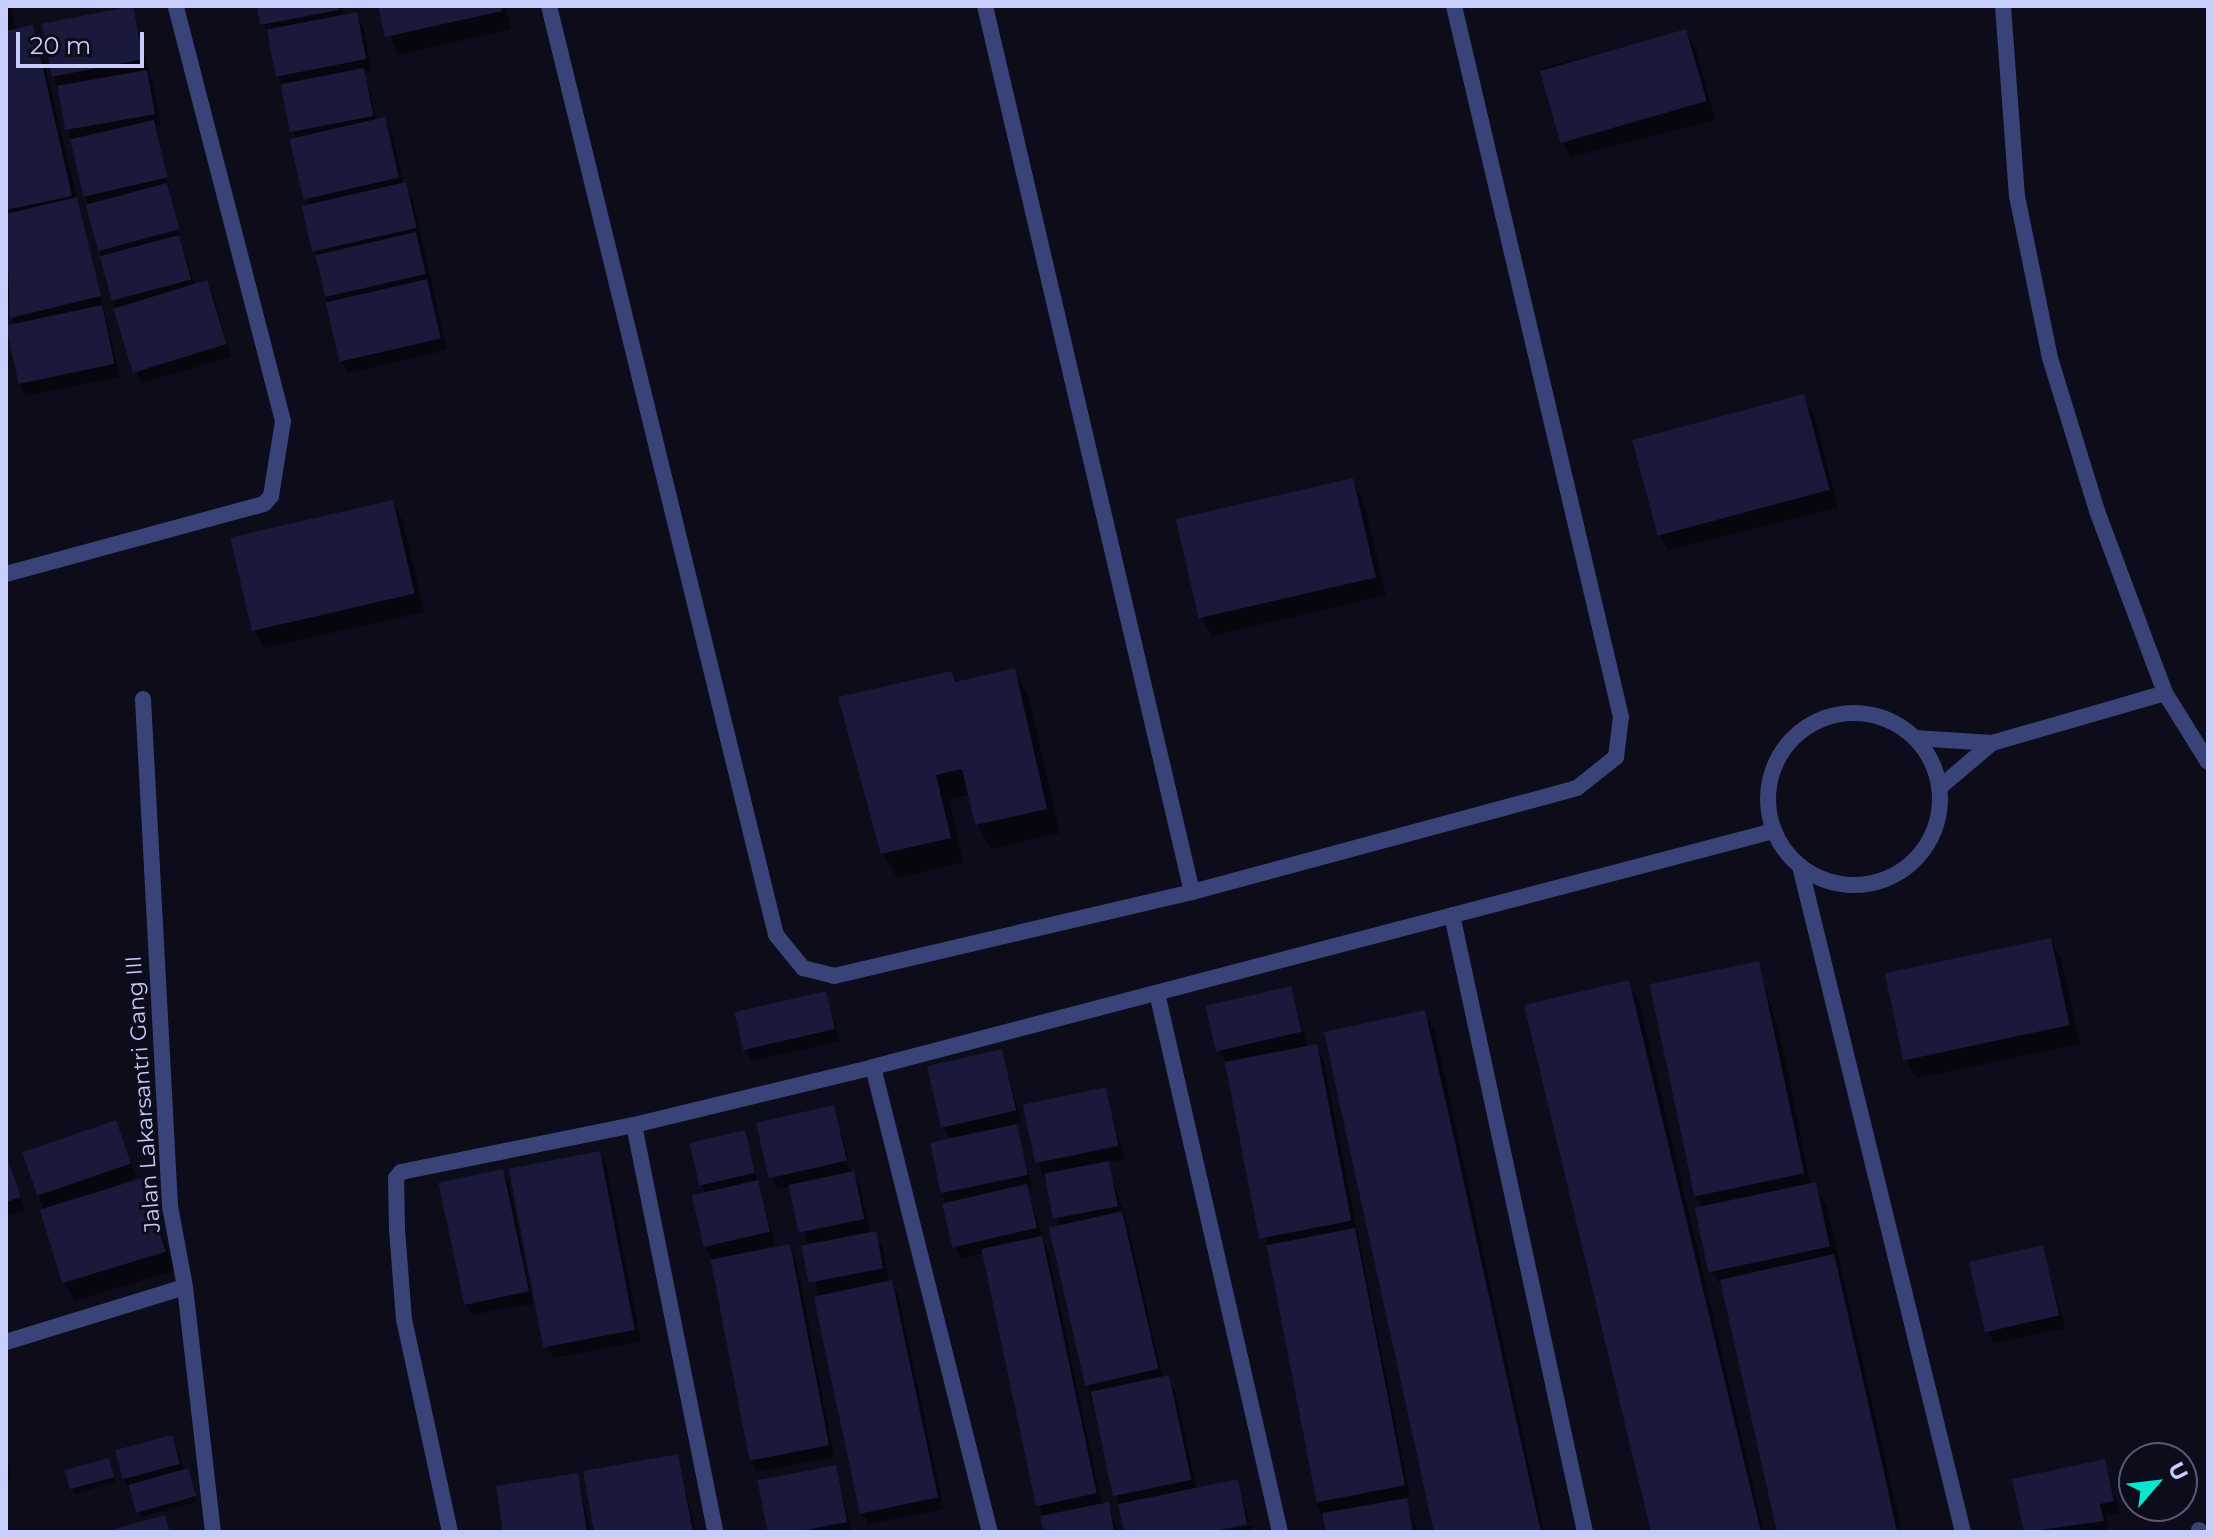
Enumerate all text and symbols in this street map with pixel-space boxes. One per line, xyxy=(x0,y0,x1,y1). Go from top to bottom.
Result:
scale bar xyxy=(20,16,148,66)
text: 20 m xyxy=(30,31,91,60)
street label: Jalan Lakarsantri Gang III xyxy=(120,955,166,1233)
north arrow xyxy=(2118,1442,2198,1522)
text: U xyxy=(2162,1457,2194,1485)

